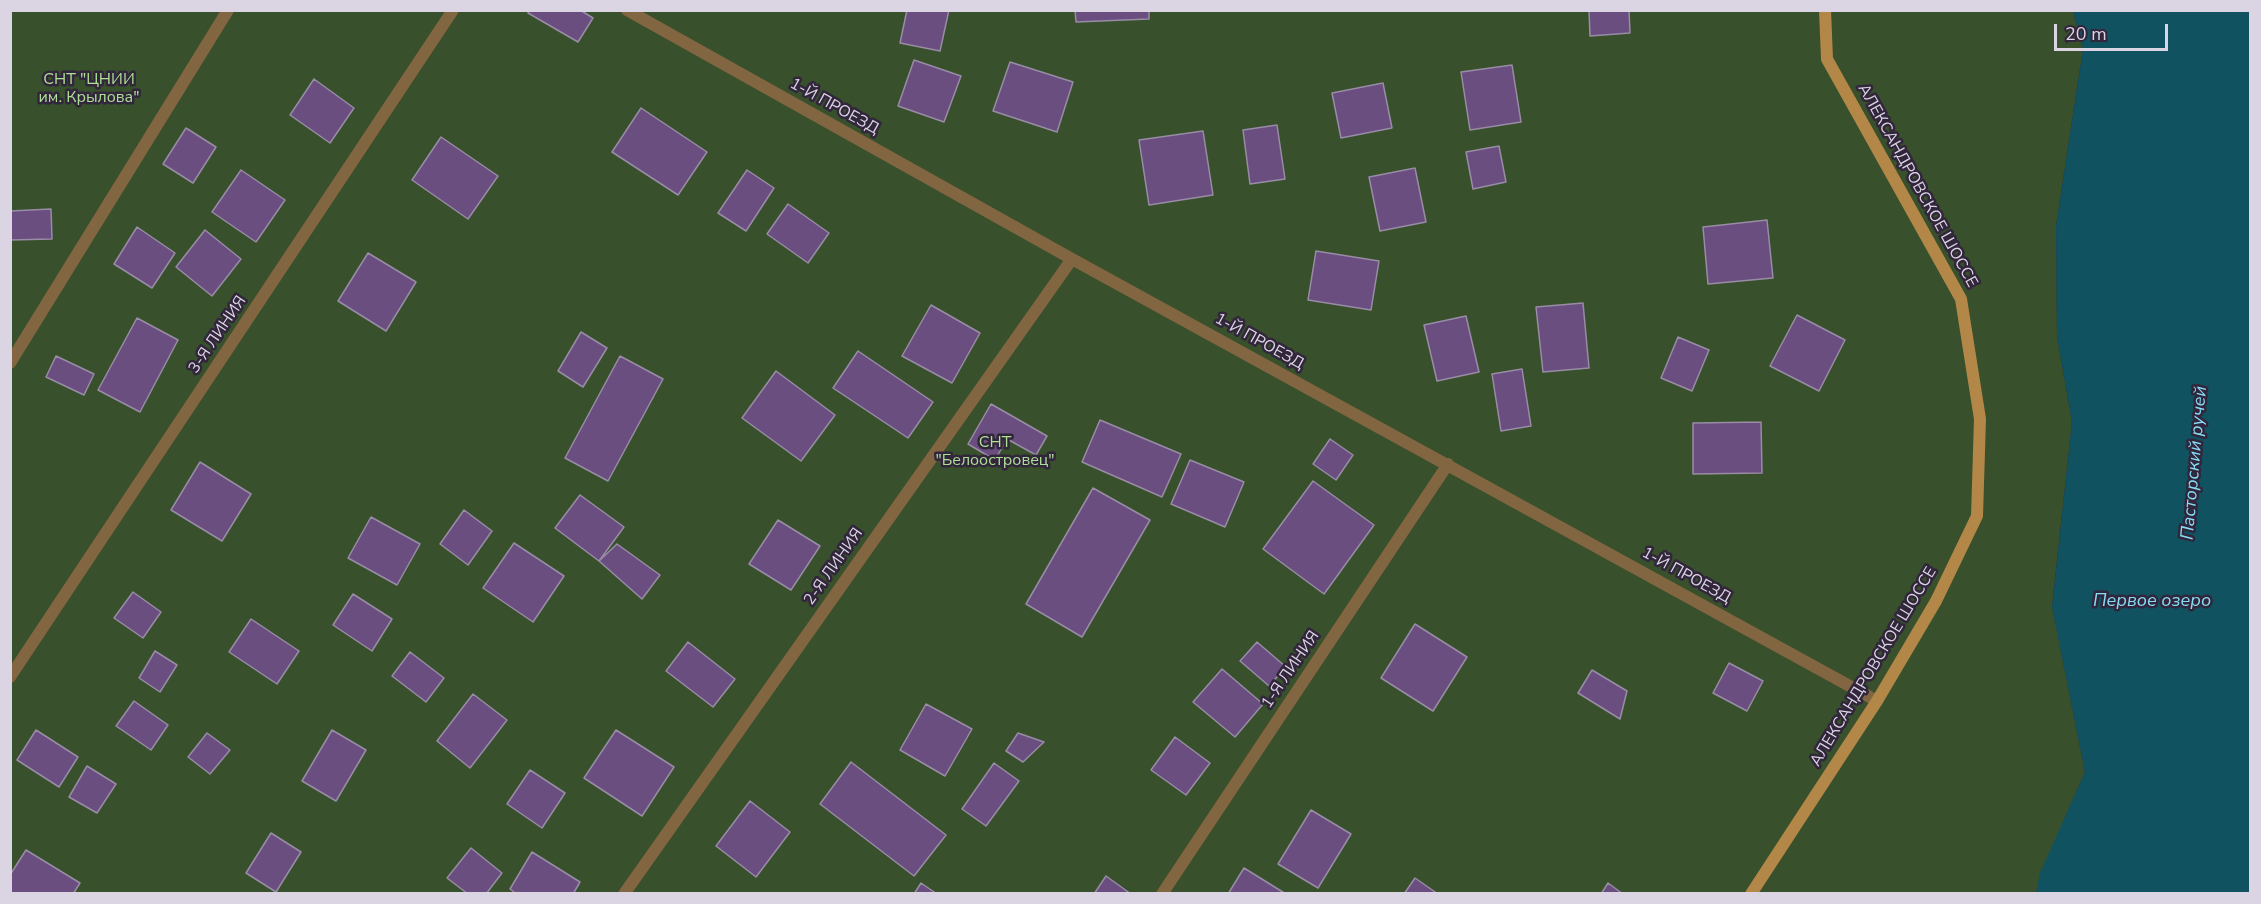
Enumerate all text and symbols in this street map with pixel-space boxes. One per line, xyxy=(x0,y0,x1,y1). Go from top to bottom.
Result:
scale bar xyxy=(2057,12,2171,50)
text: 20 m xyxy=(2065,22,2107,46)
park label: СНТ "ЦНИИ им. Крылова" xyxy=(39,70,139,108)
street label: 1-Й ПРОЕЗД xyxy=(786,75,882,139)
street label: АЛЕКСАНДРОВСКОЕ ШОССЕ xyxy=(1853,81,1981,291)
street label: 3-Я ЛИНИЯ xyxy=(185,292,251,378)
street label: 1-Й ПРОЕЗД xyxy=(1211,310,1307,374)
water label: Пасторский ручей xyxy=(2178,385,2212,541)
park label: СНТ "Белоостровец" xyxy=(935,433,1055,471)
street label: 2-Я ЛИНИЯ xyxy=(800,525,868,609)
street label: 1-Й ПРОЕЗД xyxy=(1638,544,1734,608)
street label: АЛЕКСАНДРОВСКОЕ ШОССЕ xyxy=(1807,564,1941,770)
water label: Первое озеро xyxy=(2093,591,2211,613)
street label: 1-Я ЛИНИЯ xyxy=(1258,627,1324,713)

